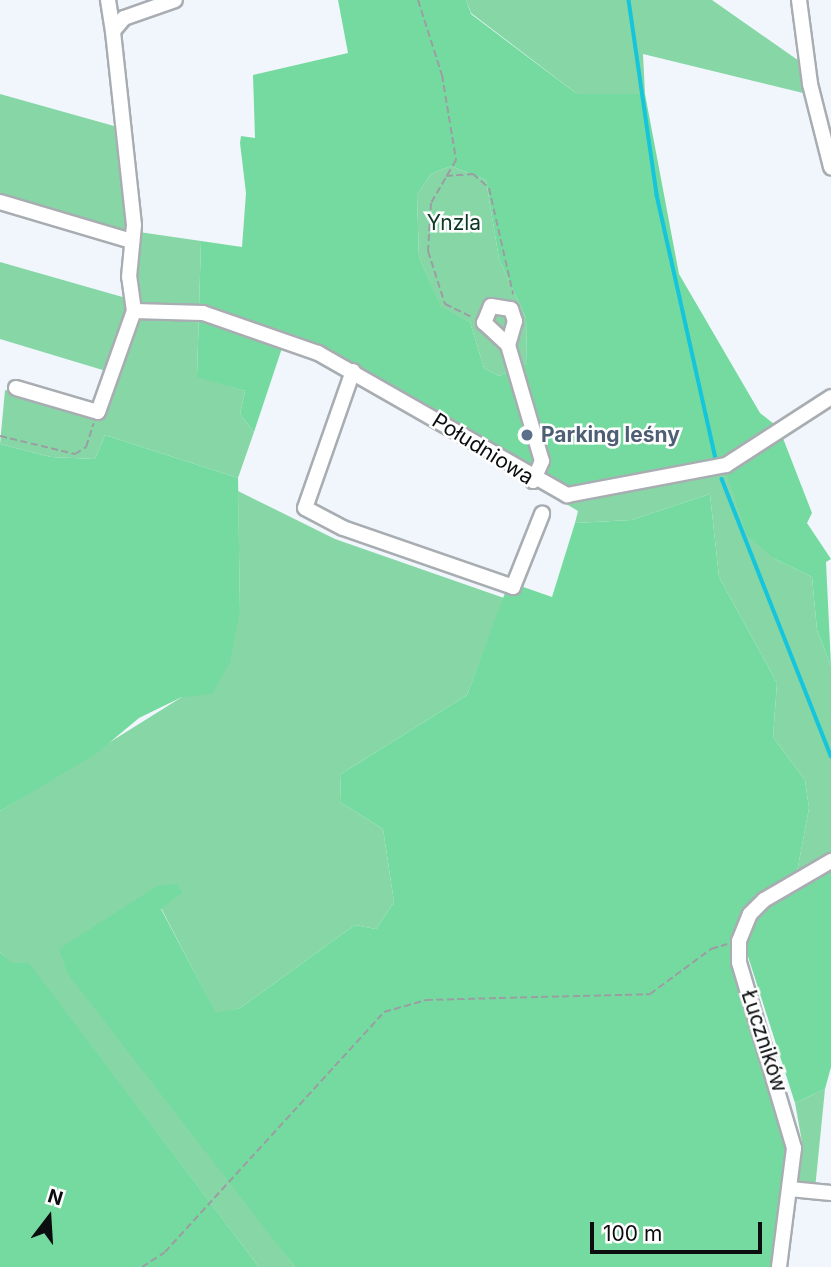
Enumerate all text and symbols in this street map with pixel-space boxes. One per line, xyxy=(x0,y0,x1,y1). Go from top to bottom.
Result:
park label: Ynzla xyxy=(427,210,481,236)
street label: Południowa xyxy=(428,408,538,490)
place label: Parking leśny xyxy=(541,422,680,448)
marker: Parking leśny xyxy=(519,427,535,443)
street label: Łuczników xyxy=(736,987,792,1095)
north arrow xyxy=(14,1183,84,1253)
text: N xyxy=(45,1184,66,1211)
scale bar xyxy=(593,1208,764,1252)
text: 100 m xyxy=(603,1221,662,1246)

